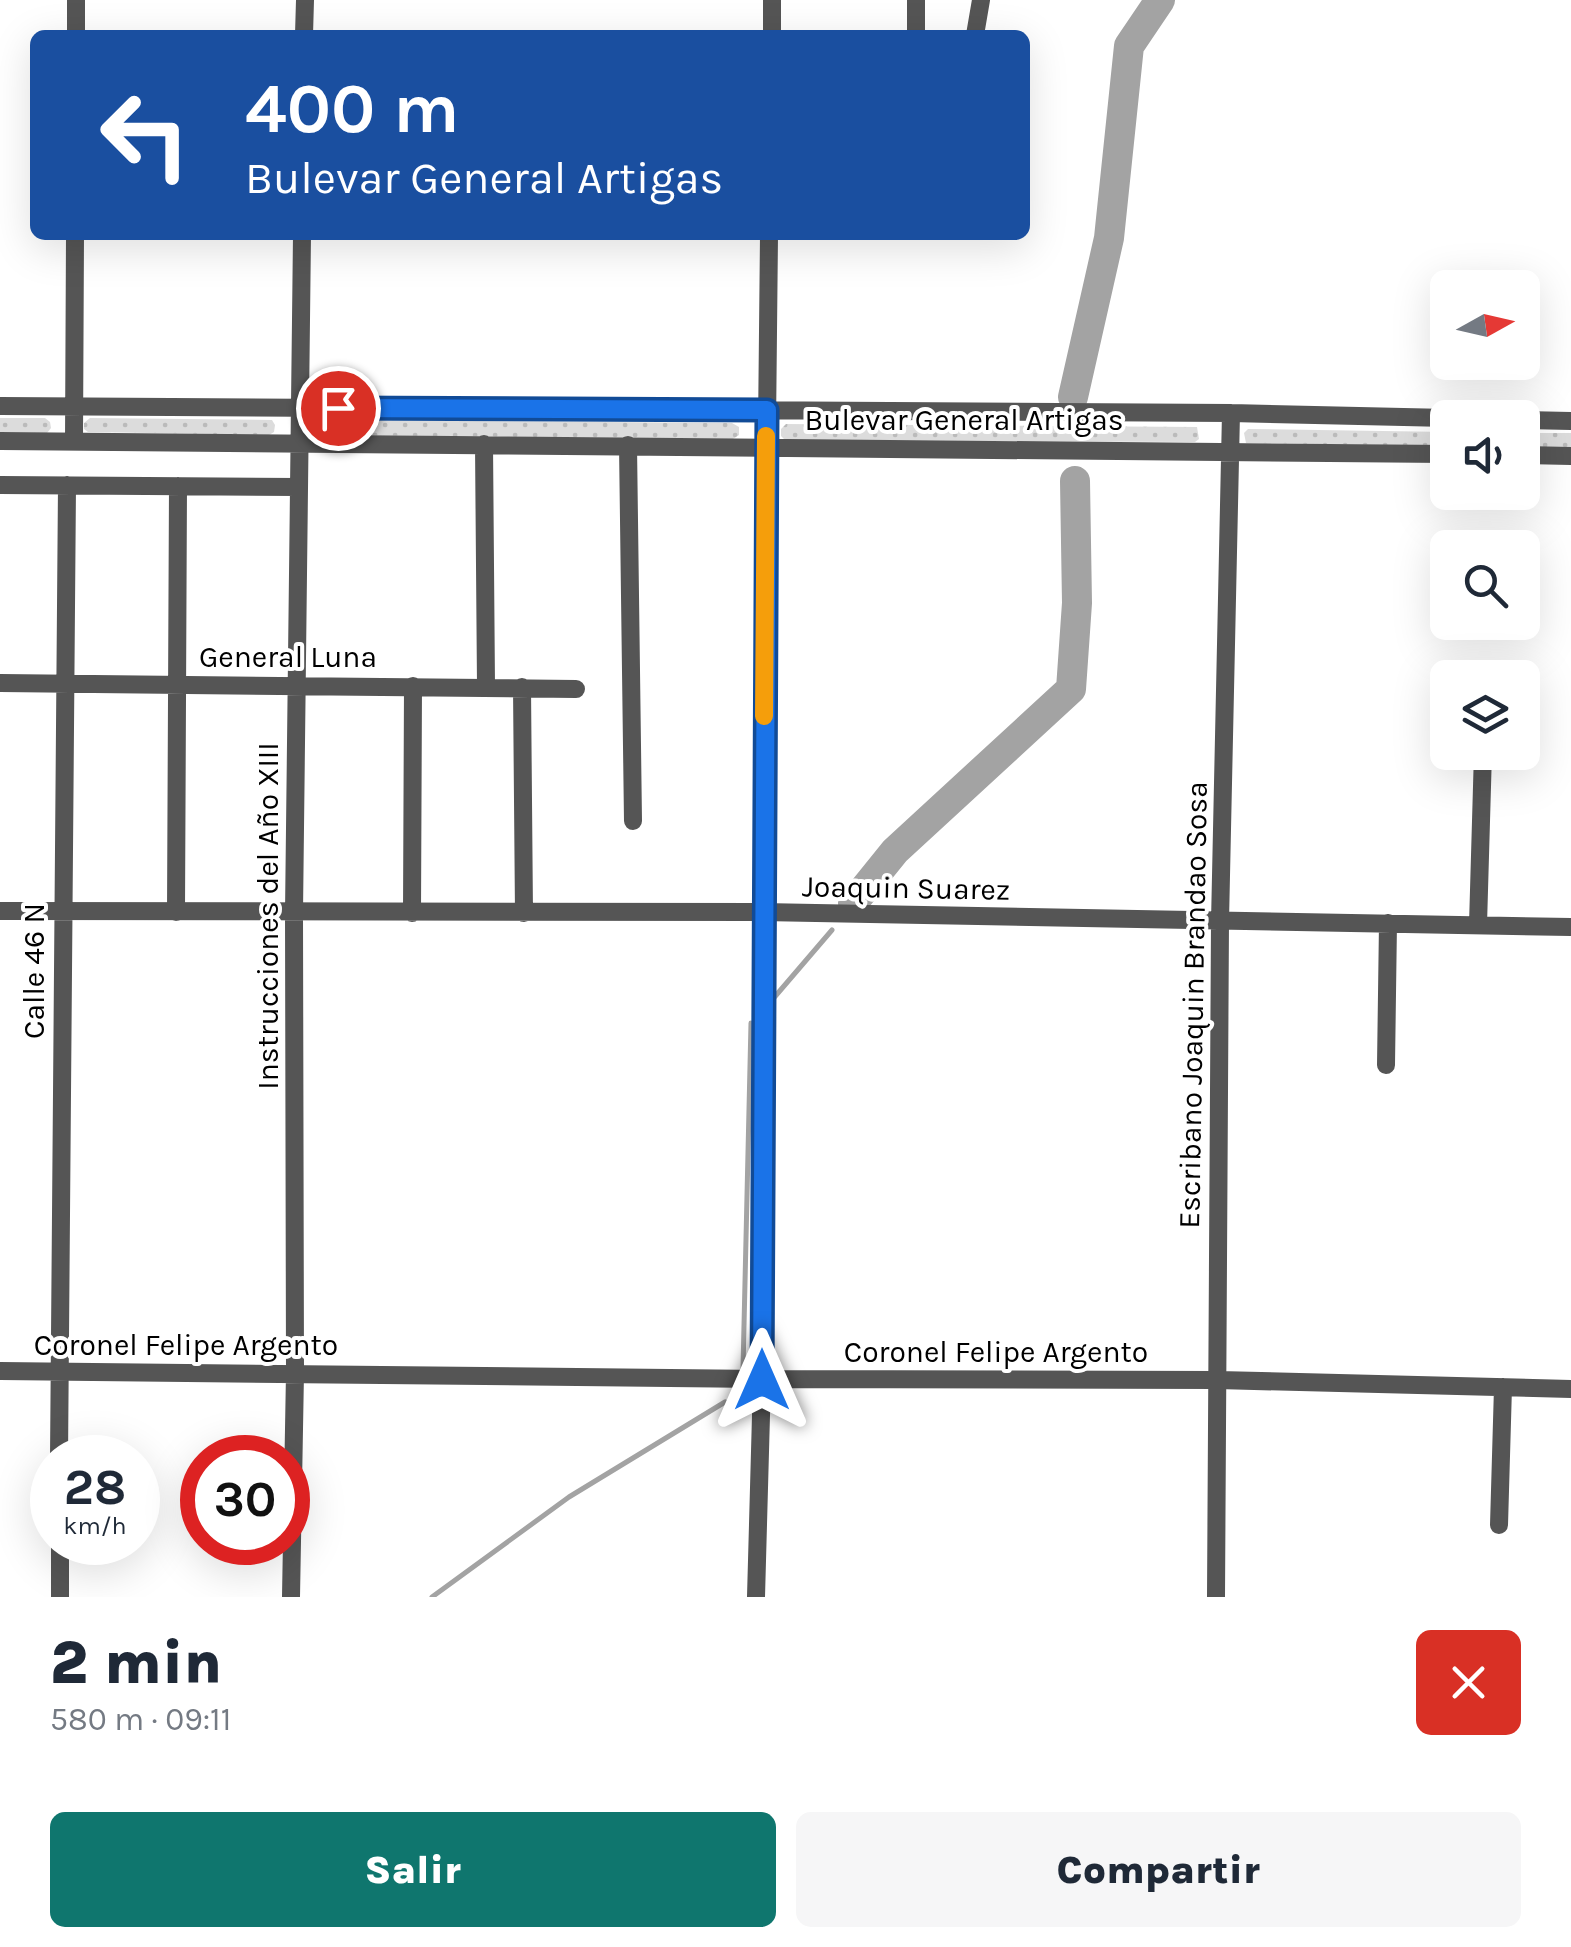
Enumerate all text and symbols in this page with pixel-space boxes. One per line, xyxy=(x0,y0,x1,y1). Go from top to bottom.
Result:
text: 400 m xyxy=(245,68,459,150)
icon: left xyxy=(80,70,210,200)
text: Bulevar General Artigas xyxy=(245,152,723,204)
north arrow xyxy=(1430,270,1540,380)
map controls xyxy=(1430,270,1540,770)
pin xyxy=(296,366,381,451)
icon: arrive xyxy=(311,381,366,436)
button: sound xyxy=(1430,400,1540,510)
street label: Bulevar General Artigas xyxy=(805,402,1123,438)
button: search xyxy=(1430,530,1540,640)
street label: General Luna xyxy=(199,639,377,675)
button: layers xyxy=(1430,660,1540,770)
street label: Instrucciones del Año XIII xyxy=(250,742,286,1090)
street label: Escribano Joaquin Brandao Sosa xyxy=(1171,781,1215,1229)
street label: Joaquin Suarez xyxy=(802,868,1010,908)
street label: Calle 46 N xyxy=(16,903,52,1039)
street label: Coronel Felipe Argento xyxy=(34,1327,338,1363)
position arrow xyxy=(710,1328,814,1432)
street label: Coronel Felipe Argento xyxy=(844,1334,1148,1370)
speed limit sign: 30 xyxy=(180,1435,310,1565)
text: 28 xyxy=(64,1458,126,1517)
text: km/h xyxy=(63,1511,127,1540)
text: 2 min xyxy=(50,1628,222,1698)
button: close xyxy=(1416,1630,1521,1735)
text: 580 m · 09:11 xyxy=(50,1701,231,1738)
button: Salir xyxy=(50,1812,776,1927)
button: Compartir xyxy=(796,1812,1521,1927)

